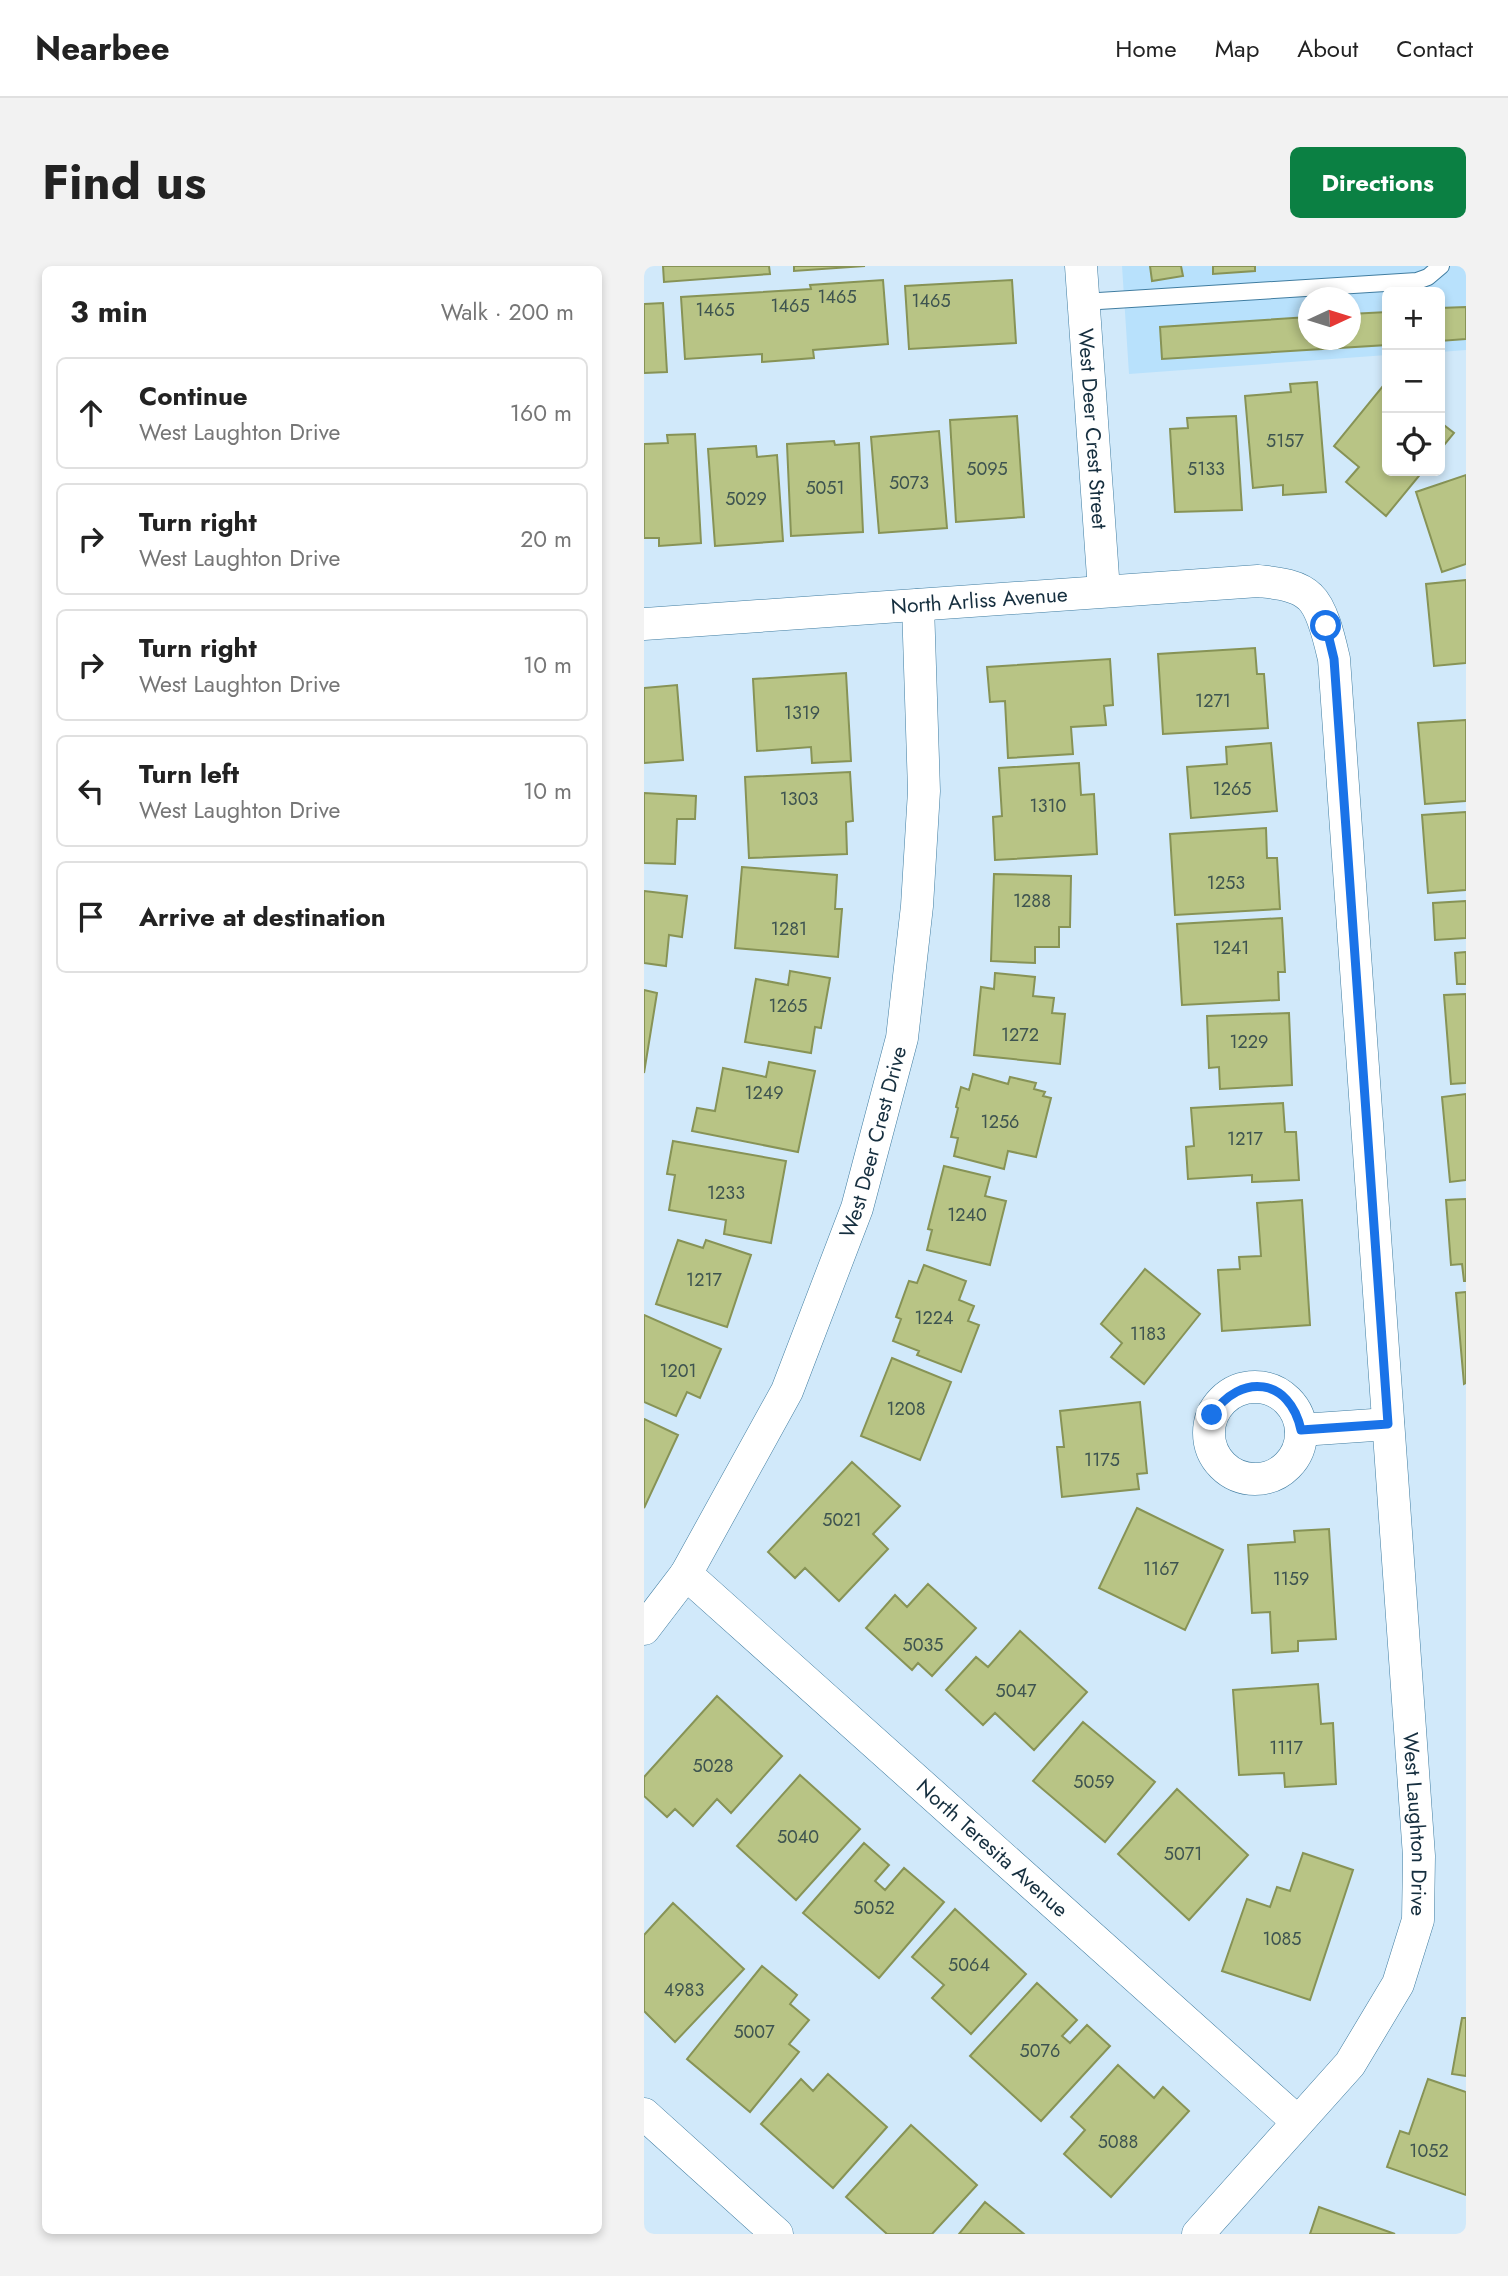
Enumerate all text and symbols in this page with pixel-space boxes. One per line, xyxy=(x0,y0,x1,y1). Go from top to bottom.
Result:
text: Nearbee xyxy=(35,25,170,72)
text: Home xyxy=(1115,31,1177,66)
text: Map xyxy=(1215,31,1259,66)
text: About xyxy=(1297,31,1358,66)
text: Contact xyxy=(1396,31,1473,66)
text: Find us xyxy=(42,147,206,217)
button: Directions xyxy=(1290,147,1466,218)
house number: 1465 xyxy=(817,284,857,310)
north arrow xyxy=(1298,287,1361,350)
map controls xyxy=(1382,287,1445,476)
button: + xyxy=(1382,287,1445,350)
house number: 1465 xyxy=(911,288,951,314)
text: 3 min xyxy=(70,290,148,333)
house number: 1465 xyxy=(770,293,810,319)
text: Walk · 200 m xyxy=(441,295,574,329)
house number: 1465 xyxy=(695,297,735,323)
street label: West Deer Crest Street xyxy=(1070,327,1115,530)
button: − xyxy=(1382,350,1445,413)
text: Continue xyxy=(139,377,248,415)
icon: ahead xyxy=(72,394,110,432)
text: 160 m xyxy=(510,396,572,430)
button: locate xyxy=(1382,413,1445,476)
text: West Laughton Drive xyxy=(139,415,340,449)
house number: 5157 xyxy=(1266,428,1304,454)
house number: 5095 xyxy=(966,456,1008,482)
house number: 5133 xyxy=(1187,456,1225,482)
house number: 5073 xyxy=(889,470,929,496)
house number: 5051 xyxy=(805,475,845,501)
house number: 5029 xyxy=(725,486,767,512)
text: Turn right xyxy=(139,503,257,541)
icon: right xyxy=(72,520,110,558)
text: 20 m xyxy=(520,522,572,556)
text: West Laughton Drive xyxy=(139,541,340,575)
street label: North Arliss Avenue xyxy=(890,579,1069,622)
route start xyxy=(1310,610,1341,641)
text: Turn right xyxy=(139,629,257,667)
icon: right xyxy=(72,646,110,684)
text: 10 m xyxy=(523,648,572,682)
text: West Laughton Drive xyxy=(139,667,340,701)
house number: 1271 xyxy=(1195,688,1231,714)
house number: 1319 xyxy=(784,700,820,726)
text: Turn left xyxy=(139,755,239,793)
icon: left xyxy=(72,772,110,810)
text: 10 m xyxy=(523,774,572,808)
house number: 1265 xyxy=(1213,776,1251,802)
house number: 1303 xyxy=(780,786,818,812)
text: West Laughton Drive xyxy=(139,793,340,827)
house number: 1310 xyxy=(1030,793,1067,819)
house number: 1253 xyxy=(1207,870,1245,896)
house number: 1288 xyxy=(1013,888,1051,914)
icon: arrive xyxy=(72,898,110,936)
text: Arrive at destination xyxy=(139,898,386,936)
house number: 1281 xyxy=(771,916,807,942)
house number: 1241 xyxy=(1213,935,1249,961)
house number: 1265 xyxy=(769,993,807,1019)
house number: 1272 xyxy=(1001,1022,1039,1048)
house number: 1229 xyxy=(1230,1029,1268,1055)
street label: West Deer Crest Drive xyxy=(832,1043,914,1242)
house number: 1249 xyxy=(744,1080,784,1106)
house number: 1256 xyxy=(981,1109,1019,1135)
house number: 1217 xyxy=(1227,1126,1263,1152)
house number: 1233 xyxy=(707,1180,745,1206)
house number: 1240 xyxy=(947,1202,987,1228)
house number: 1217 xyxy=(686,1267,722,1293)
house number: 1224 xyxy=(914,1305,954,1331)
house number: 1183 xyxy=(1130,1321,1166,1347)
house number: 1201 xyxy=(659,1358,697,1384)
house number: 1208 xyxy=(887,1396,925,1422)
route end xyxy=(1196,1399,1227,1430)
house number: 1175 xyxy=(1084,1447,1120,1473)
house number: 5021 xyxy=(822,1507,862,1533)
house number: 1167 xyxy=(1143,1556,1180,1582)
house number: 1159 xyxy=(1273,1566,1309,1592)
house number: 5035 xyxy=(903,1632,943,1658)
house number: 5047 xyxy=(996,1678,1037,1704)
street label: West Laughton Drive xyxy=(1395,1731,1434,1916)
house number: 1117 xyxy=(1269,1735,1303,1761)
house number: 5028 xyxy=(692,1753,734,1779)
house number: 5059 xyxy=(1073,1769,1115,1795)
street label: North Teresita Avenue xyxy=(910,1772,1075,1924)
house number: 5040 xyxy=(777,1824,819,1850)
house number: 5071 xyxy=(1164,1841,1202,1867)
house number: 5052 xyxy=(853,1895,895,1921)
house number: 1085 xyxy=(1263,1926,1301,1952)
house number: 5064 xyxy=(948,1952,990,1978)
house number: 4983 xyxy=(664,1977,704,2003)
house number: 5007 xyxy=(733,2019,775,2045)
house number: 5076 xyxy=(1020,2038,1060,2064)
house number: 5088 xyxy=(1098,2129,1138,2155)
house number: 1052 xyxy=(1409,2138,1449,2164)

